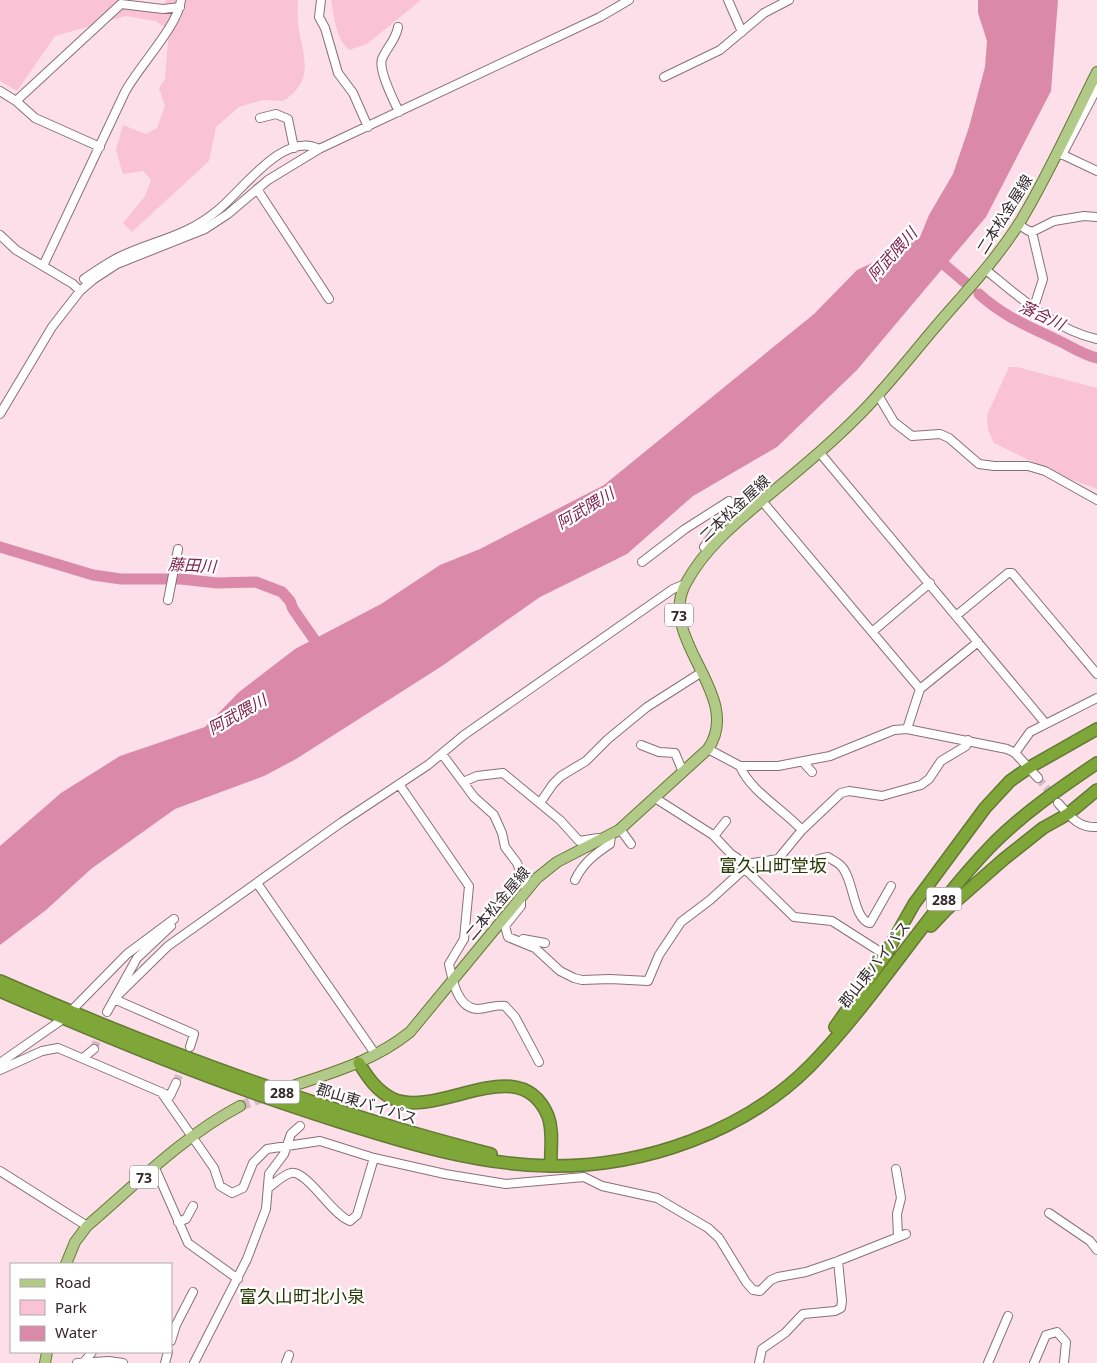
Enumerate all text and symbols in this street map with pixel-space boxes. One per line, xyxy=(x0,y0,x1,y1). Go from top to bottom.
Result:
street label: 二本松金屋線 xyxy=(972,171,1036,257)
water label: 阿武隈川 xyxy=(862,221,923,285)
water label: 落合川 xyxy=(1016,295,1070,336)
street label: 二本松金屋線 xyxy=(694,470,774,546)
water label: 阿武隈川 xyxy=(552,481,620,534)
water label: 藤田川 xyxy=(167,553,219,577)
road number: 73 xyxy=(665,604,693,626)
water label: 阿武隈川 xyxy=(204,688,272,739)
district label: 富久山町堂坂 xyxy=(719,853,827,877)
street label: 二本松金屋線 xyxy=(460,862,534,944)
road number: 288 xyxy=(926,888,962,911)
street label: 郡山東バイパス xyxy=(834,917,914,1011)
street label: 郡山東バイパス xyxy=(314,1078,420,1128)
road number: 288 xyxy=(264,1080,300,1104)
road number: 73 xyxy=(130,1166,158,1188)
legend xyxy=(10,1263,172,1353)
text: Road xyxy=(55,1272,91,1292)
district label: 富久山町北小泉 xyxy=(239,1284,365,1308)
text: Park xyxy=(55,1297,87,1317)
text: Water xyxy=(55,1322,97,1342)

